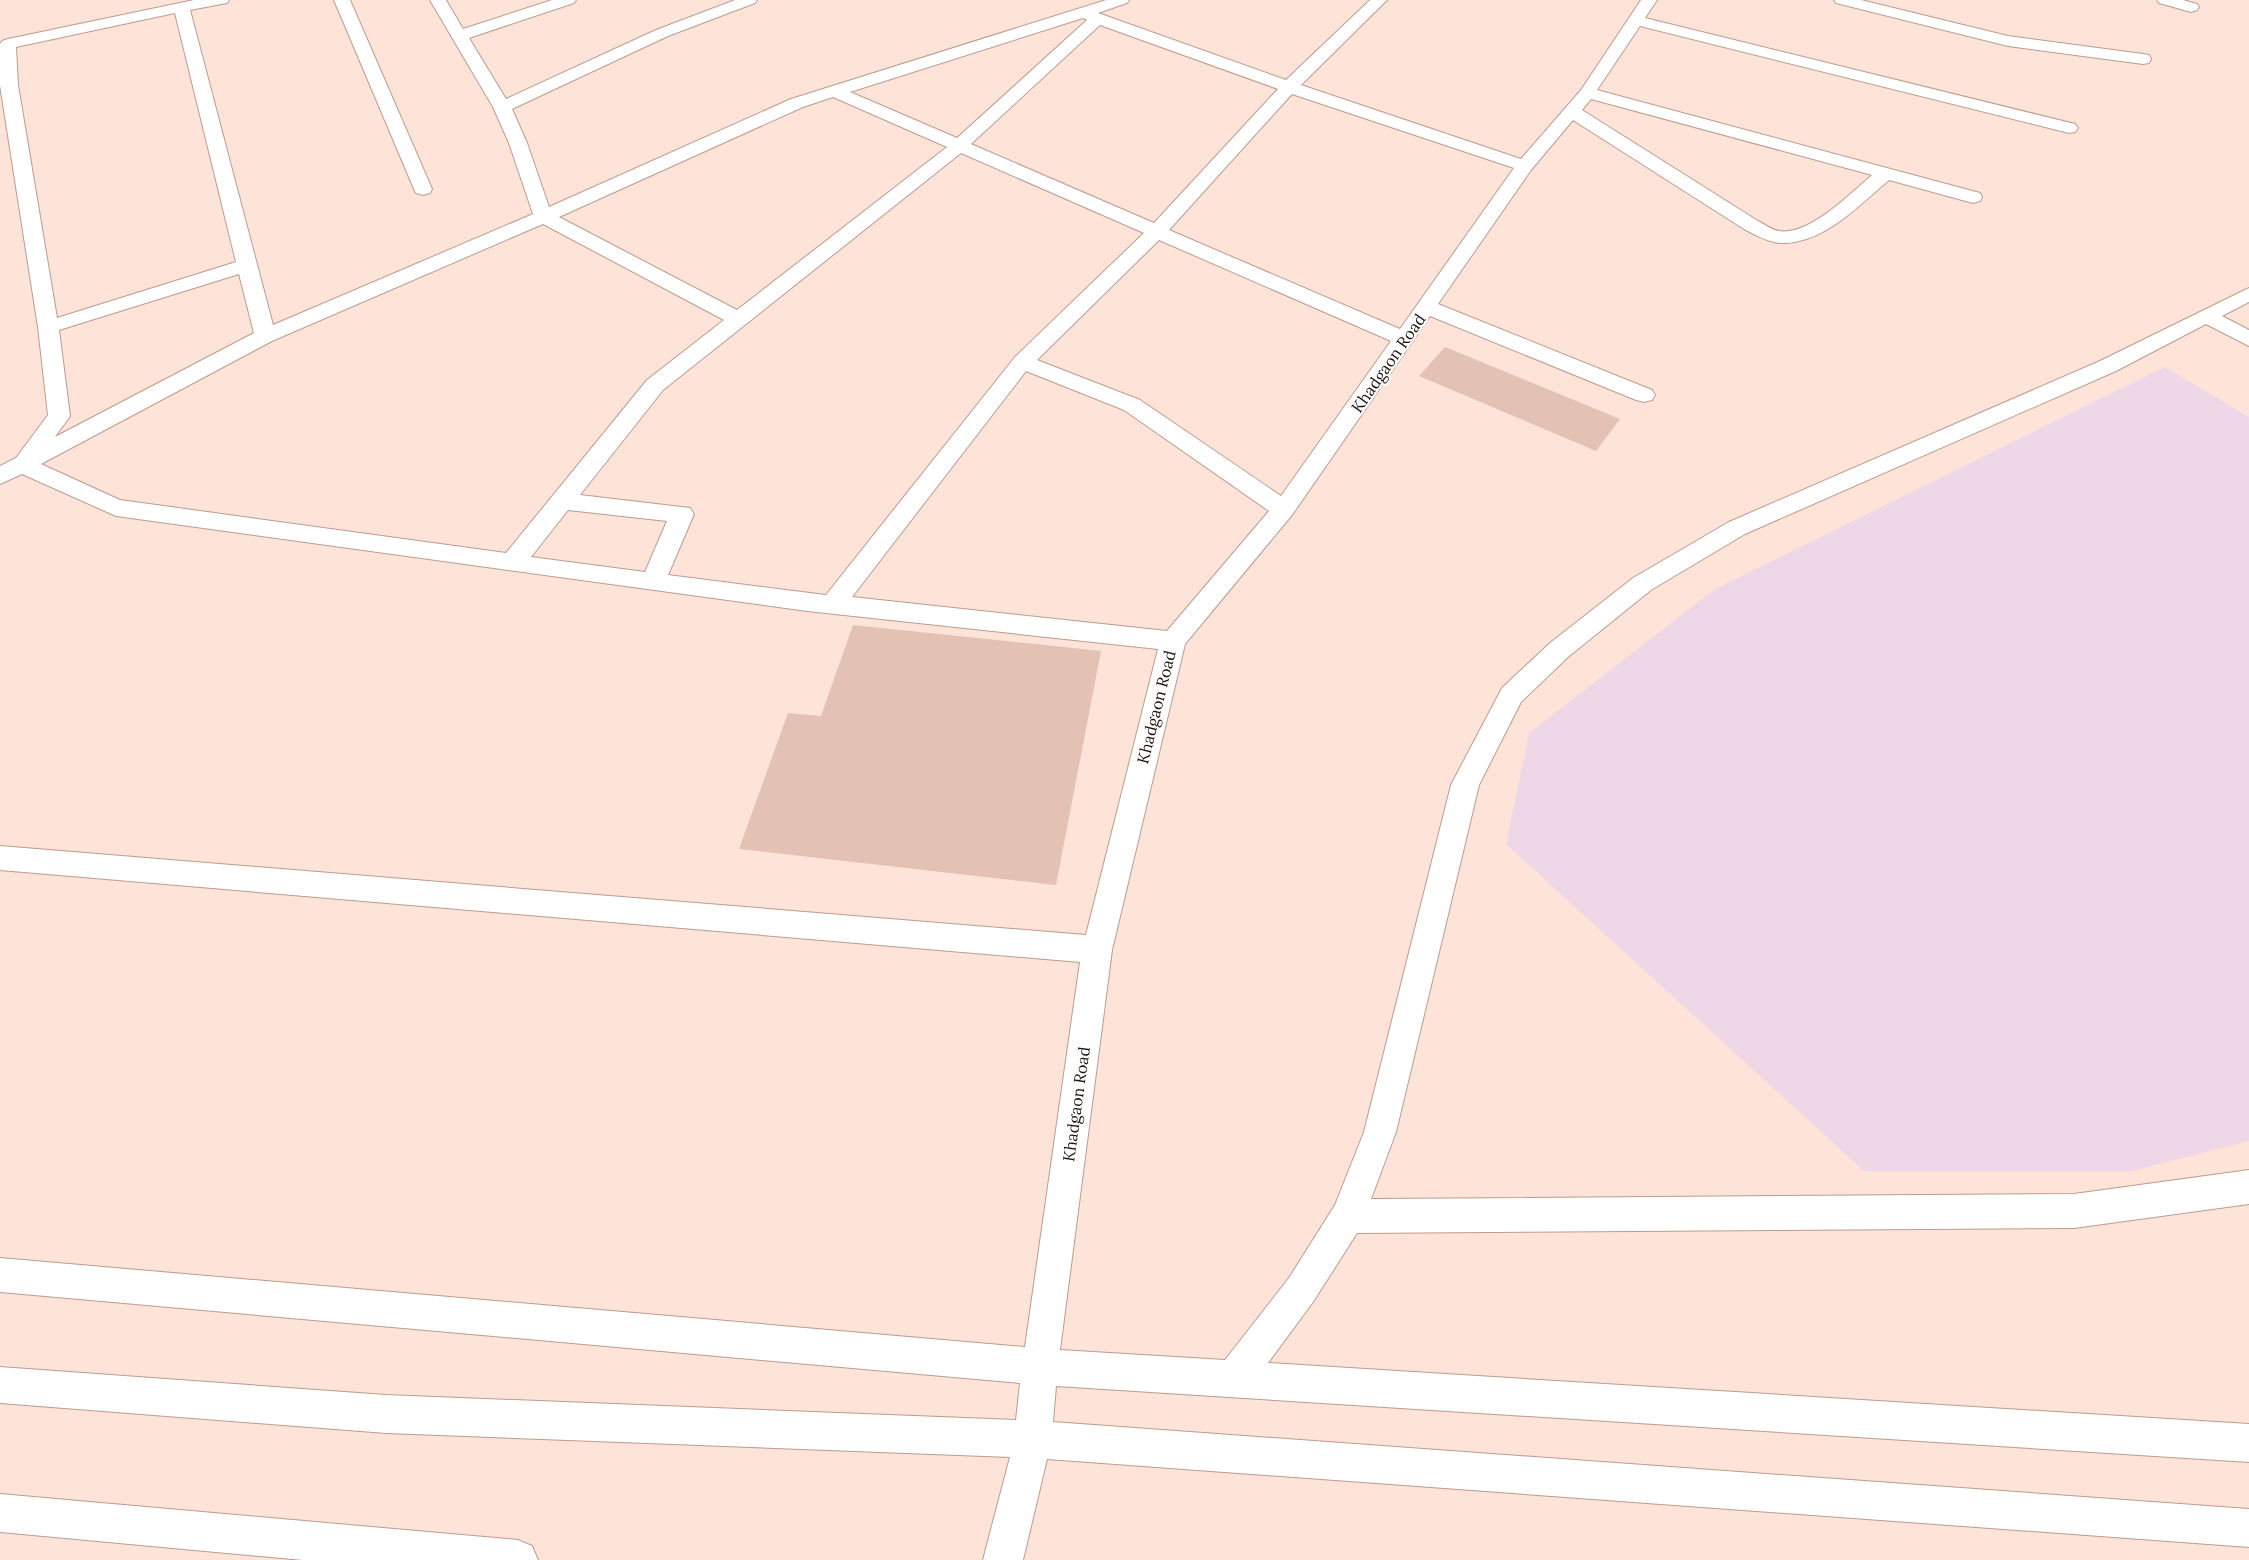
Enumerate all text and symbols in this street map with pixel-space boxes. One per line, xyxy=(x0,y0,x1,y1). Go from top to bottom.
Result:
street label: Khadgaon Road xyxy=(1347,309,1430,416)
street label: Khadgaon Road xyxy=(1132,648,1180,766)
street label: Khadgaon Road xyxy=(1058,1045,1094,1163)

